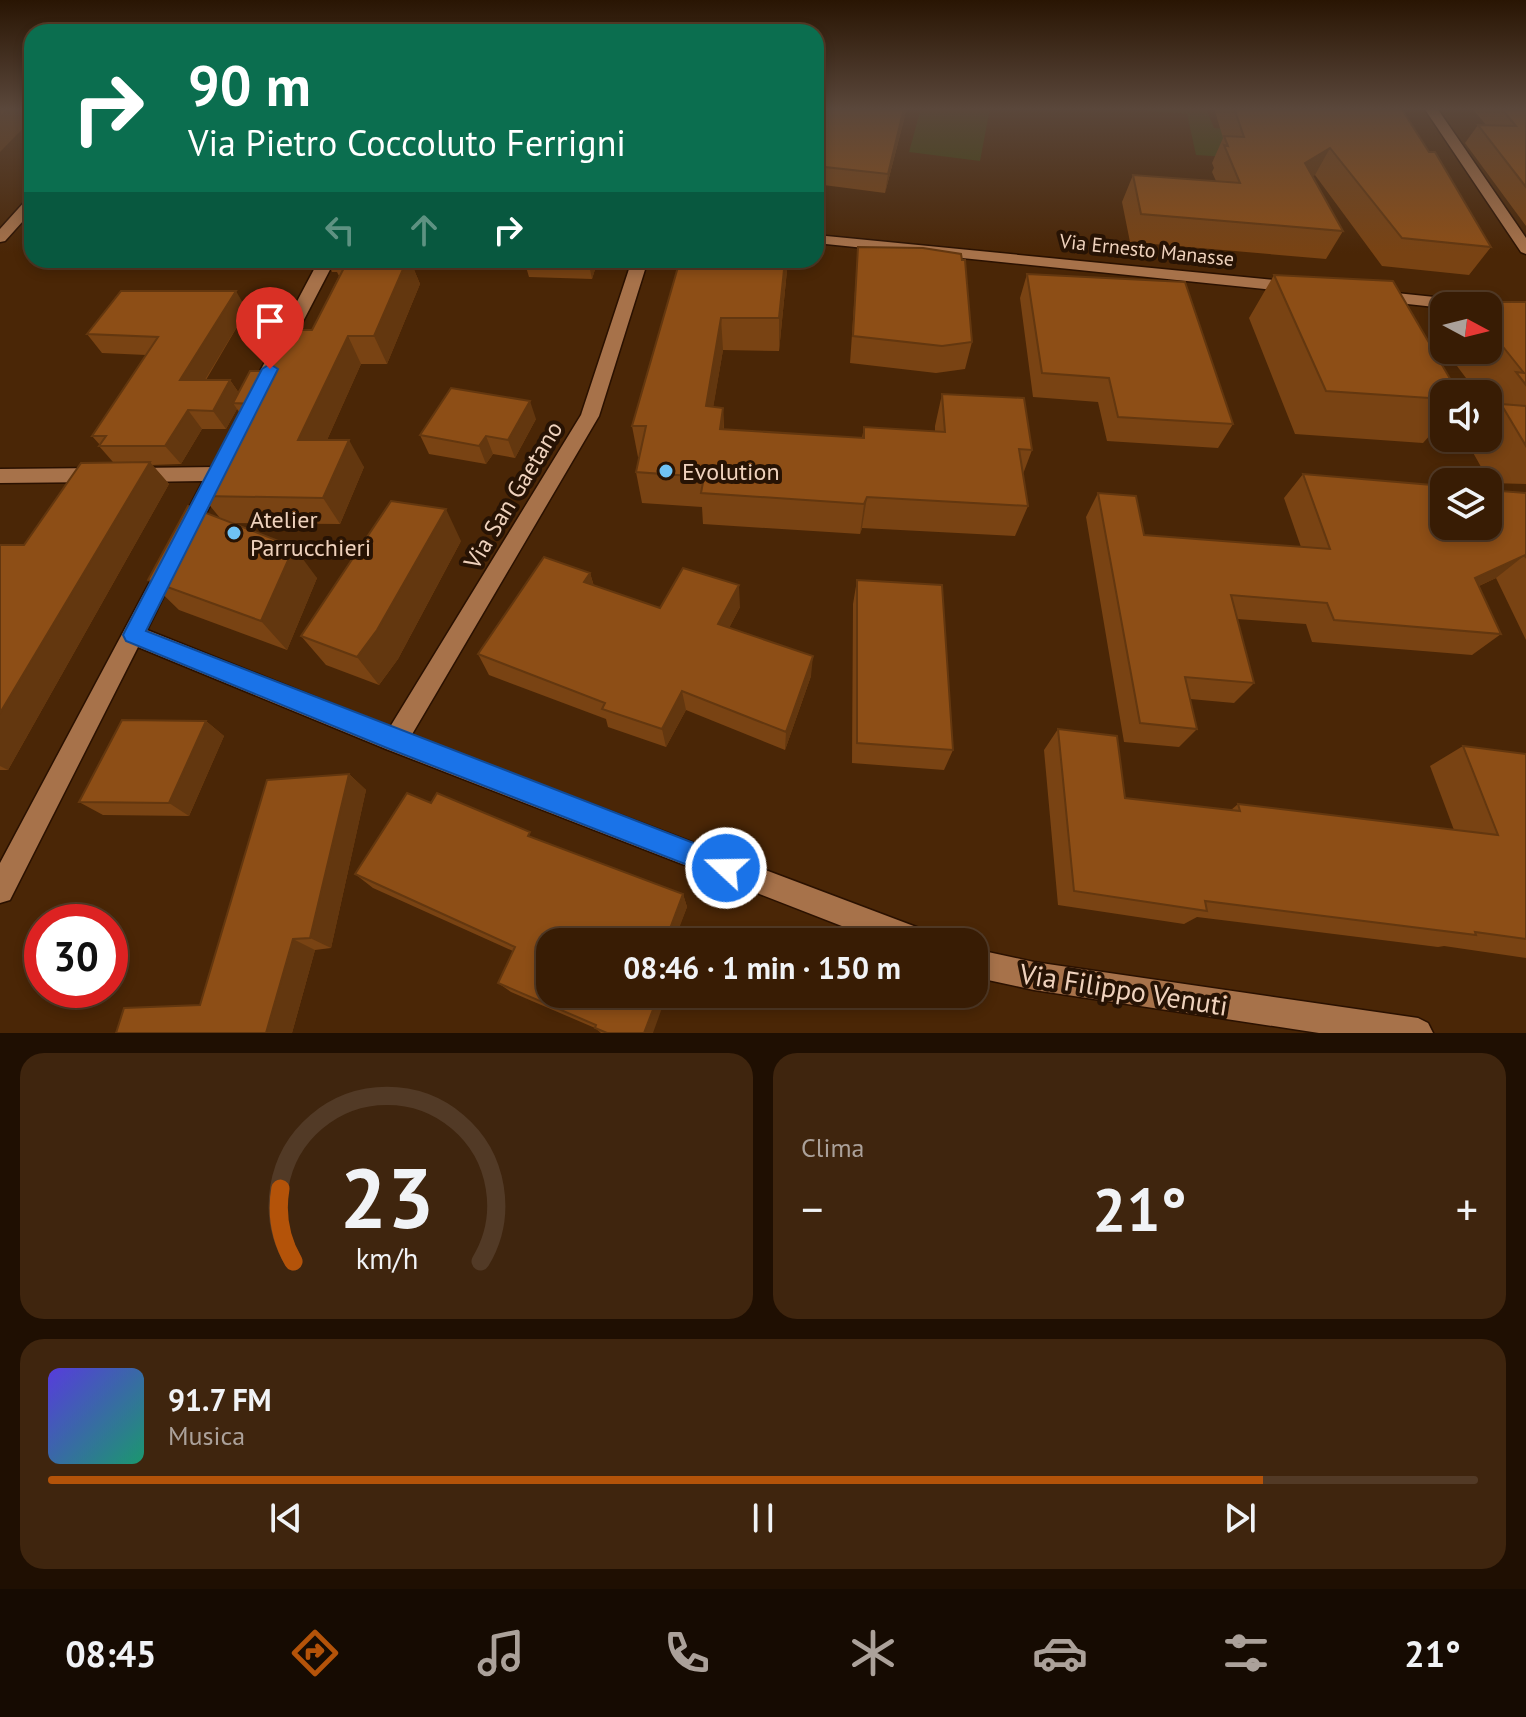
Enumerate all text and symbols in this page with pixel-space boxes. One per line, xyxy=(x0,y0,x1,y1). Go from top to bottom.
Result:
text: 90 m xyxy=(188,49,311,121)
icon: right xyxy=(56,56,160,160)
text: Via Pietro Coccoluto Ferrigni xyxy=(188,119,626,166)
icon: left xyxy=(318,208,362,252)
icon: ahead xyxy=(402,208,446,252)
icon: right xyxy=(486,208,530,252)
street label: Via Ernesto Manasse xyxy=(1058,228,1236,272)
pin xyxy=(236,287,304,369)
north arrow xyxy=(1430,292,1502,364)
map controls xyxy=(1430,292,1502,540)
icon: arrive xyxy=(248,299,292,343)
button: sound xyxy=(1430,380,1502,452)
street label: Via San Gaetano xyxy=(456,415,569,576)
place label: Evolution xyxy=(682,456,780,487)
marker: Evolution xyxy=(657,462,675,480)
button: layers xyxy=(1430,468,1502,540)
place label: Atelier Parrucchieri xyxy=(250,504,371,563)
marker: Atelier Parrucchieri xyxy=(225,524,243,542)
position arrow xyxy=(684,826,768,910)
speed limit sign: 30 xyxy=(24,904,128,1008)
text: 08:46 · 1 min · 150 m xyxy=(623,948,901,987)
street label: Via Filippo Venuti xyxy=(1016,954,1231,1024)
text: Clima xyxy=(801,1131,864,1164)
text: 23 xyxy=(339,1143,434,1251)
text: 21° xyxy=(1092,1170,1187,1248)
text: − xyxy=(801,1180,823,1237)
text: + xyxy=(1456,1180,1478,1237)
text: km/h xyxy=(355,1240,418,1277)
text: 91.7 FM xyxy=(168,1380,272,1419)
text: Musica xyxy=(168,1419,245,1452)
icon: previous xyxy=(264,1496,308,1540)
icon: pause xyxy=(741,1496,785,1540)
icon: next xyxy=(1218,1496,1262,1540)
icon: directions xyxy=(287,1625,343,1681)
icon: music xyxy=(473,1625,529,1681)
icon: phone xyxy=(659,1625,715,1681)
icon: climate xyxy=(845,1625,901,1681)
icon: car xyxy=(1032,1625,1088,1681)
icon: filters xyxy=(1218,1625,1274,1681)
text: 08:45 xyxy=(65,1630,156,1677)
text: 21° xyxy=(1404,1630,1461,1677)

